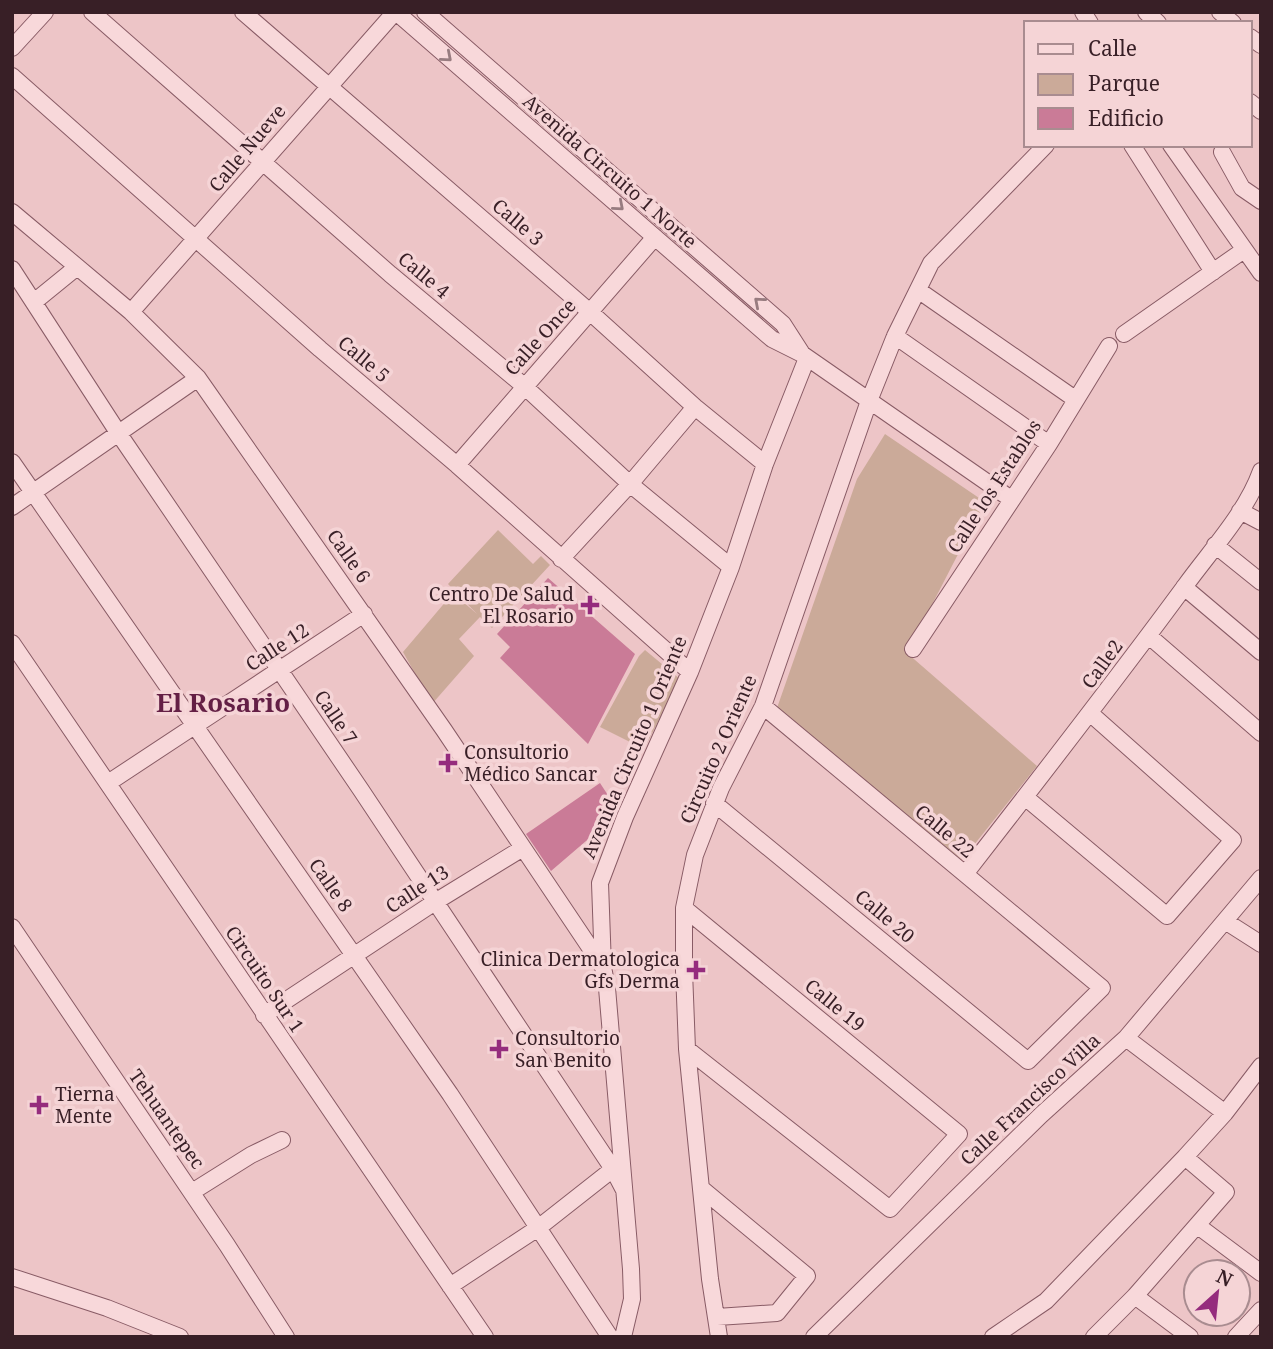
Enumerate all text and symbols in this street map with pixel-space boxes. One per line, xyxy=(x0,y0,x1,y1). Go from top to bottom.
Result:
legend xyxy=(1024,21,1252,147)
text: Calle xyxy=(1088,34,1137,62)
one-way arrow xyxy=(439,49,452,61)
text: Parque xyxy=(1088,69,1160,97)
street label: Avenida Circuito 1 Norte xyxy=(517,88,703,254)
street label: Calle Nueve xyxy=(203,99,291,197)
text: Edificio xyxy=(1088,104,1164,132)
street label: Calle 3 xyxy=(487,193,549,251)
one-way arrow xyxy=(611,198,624,210)
street label: Calle 4 xyxy=(393,246,456,304)
street label: Calle Once xyxy=(499,293,581,381)
one-way arrow xyxy=(754,298,767,310)
street label: Calle 5 xyxy=(333,330,395,388)
street label: Calle los Establos xyxy=(941,414,1047,558)
street label: Calle 6 xyxy=(321,524,377,588)
place label: Centro De Salud El Rosario xyxy=(429,581,574,629)
marker: Centro De Salud El Rosario xyxy=(580,595,600,615)
street label: Calle 12 xyxy=(240,617,314,677)
street label: Avenida Circuito 1 Oriente xyxy=(575,632,693,862)
street label: Calle2 xyxy=(1075,634,1129,694)
street label: Circuito 2 Oriente xyxy=(673,670,763,828)
district label: El Rosario xyxy=(156,684,290,720)
street label: Calle 7 xyxy=(308,685,364,749)
place label: Consultorio Médico Sancar xyxy=(464,739,597,787)
marker: Consultorio Médico Sancar xyxy=(438,753,458,773)
street label: Calle 22 xyxy=(910,798,980,864)
street label: Calle 8 xyxy=(303,853,359,917)
street label: Calle 13 xyxy=(380,859,454,919)
street label: Calle 20 xyxy=(850,883,920,949)
street label: Circuito Sur 1 xyxy=(220,920,310,1038)
place label: Clinica Dermatologica Gfs Derma xyxy=(481,946,680,994)
marker: Clinica Dermatologica Gfs Derma xyxy=(686,960,706,980)
street label: Calle 19 xyxy=(799,973,871,1037)
place label: Consultorio San Benito xyxy=(515,1025,620,1073)
street label: Calle Francisco Villa xyxy=(954,1027,1106,1171)
marker: Consultorio San Benito xyxy=(489,1039,509,1059)
street label: Tehuantepec xyxy=(123,1064,211,1174)
place label: Tierna Mente xyxy=(55,1081,115,1129)
marker: Tierna Mente xyxy=(29,1095,49,1115)
north arrow xyxy=(1182,1258,1252,1328)
text: N xyxy=(1212,1263,1237,1293)

